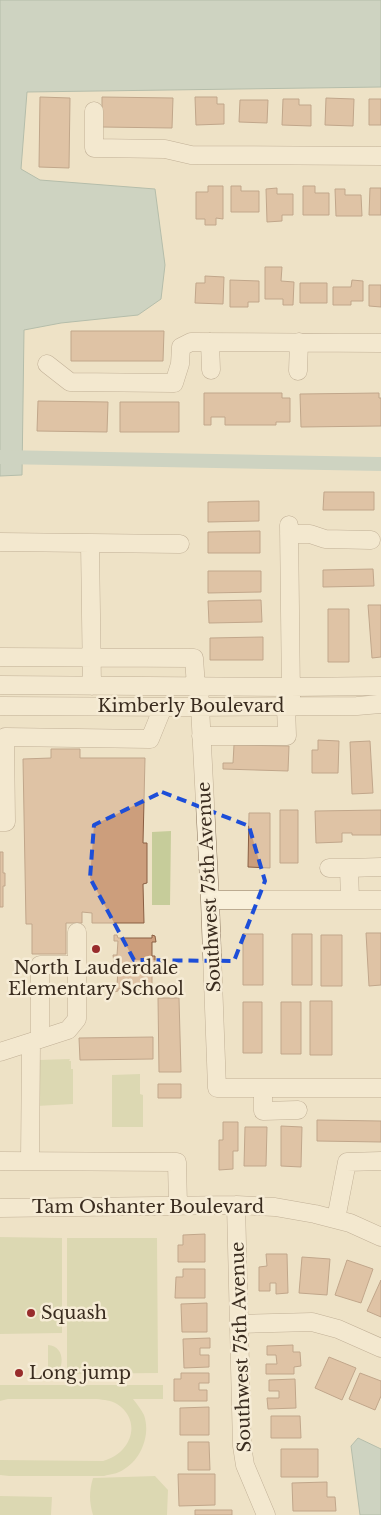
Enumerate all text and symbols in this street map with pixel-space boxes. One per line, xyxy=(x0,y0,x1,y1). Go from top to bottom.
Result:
street label: Kimberly Boulevard xyxy=(98,695,284,717)
street label: Southwest 75th Avenue xyxy=(192,781,226,993)
marker: North Lauderdale Elementary School xyxy=(90,943,102,955)
place label: North Lauderdale Elementary School xyxy=(8,957,184,1000)
street label: Tam Oshanter Boulevard xyxy=(32,1196,264,1218)
street label: Southwest 75th Avenue xyxy=(226,1241,256,1453)
place label: Squash xyxy=(41,1302,107,1324)
marker: Squash xyxy=(25,1307,37,1319)
place label: Long jump xyxy=(29,1362,131,1384)
marker: Long jump xyxy=(13,1367,25,1379)

